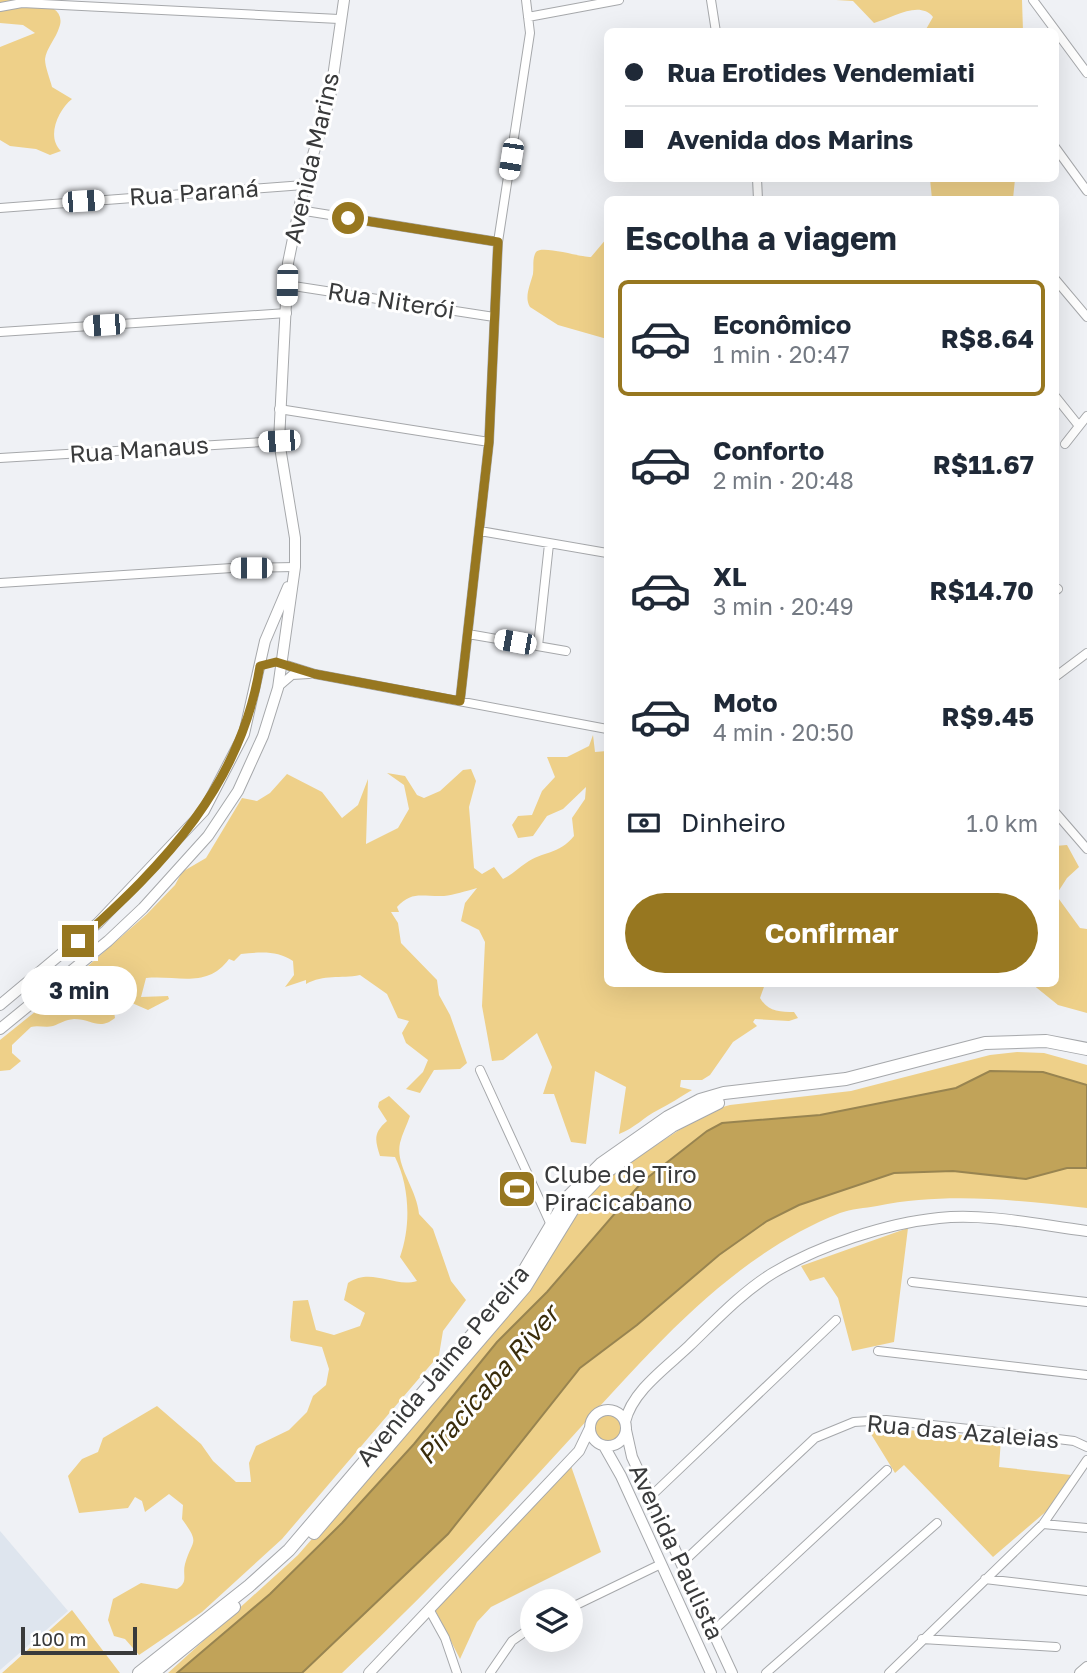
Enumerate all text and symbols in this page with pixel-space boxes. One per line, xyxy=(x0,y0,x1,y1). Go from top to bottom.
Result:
text: Rua Erotides Vendemiati xyxy=(667,57,975,88)
street label: Avenida Marins xyxy=(277,69,344,246)
text: Avenida dos Marins xyxy=(667,124,913,155)
car xyxy=(498,137,525,181)
street label: Rua Paraná xyxy=(128,173,260,211)
car xyxy=(62,189,105,213)
route start xyxy=(332,202,364,234)
text: Escolha a viagem xyxy=(625,219,897,257)
car xyxy=(277,264,298,306)
street label: Rua Niterói xyxy=(326,275,457,324)
icon: car xyxy=(629,307,692,370)
text: Econômico xyxy=(713,309,851,340)
car xyxy=(83,313,126,337)
text: R$8.64 xyxy=(941,323,1034,354)
text: 1 min · 20:47 xyxy=(713,340,850,368)
street label: Rua Manaus xyxy=(68,429,210,468)
car xyxy=(258,429,301,453)
icon: car xyxy=(629,433,692,496)
text: Conforto xyxy=(713,435,824,466)
text: R$11.67 xyxy=(933,449,1034,480)
text: 2 min · 20:48 xyxy=(713,466,854,494)
car xyxy=(231,558,273,579)
icon: car xyxy=(629,559,692,622)
text: XL xyxy=(713,561,747,592)
text: R$14.70 xyxy=(929,575,1034,606)
text: 3 min · 20:49 xyxy=(713,592,854,620)
car xyxy=(493,628,538,656)
icon: car xyxy=(629,685,692,748)
text: Moto xyxy=(713,687,778,718)
text: R$9.45 xyxy=(942,701,1034,732)
text: 4 min · 20:50 xyxy=(713,718,854,746)
icon: cash xyxy=(625,804,663,842)
text: Dinheiro xyxy=(681,807,786,838)
text: 1.0 km xyxy=(967,809,1038,837)
button: Confirmar xyxy=(625,893,1038,973)
route end xyxy=(62,925,94,957)
callout: 3 min xyxy=(20,965,136,1014)
text: 3 min xyxy=(49,976,109,1004)
place label: Clube de Tiro Piracicabano xyxy=(544,1159,697,1216)
sports icon: Clube de Tiro Piracicabano xyxy=(496,1168,538,1210)
street label: Avenida Jaime Pereira xyxy=(349,1259,534,1471)
water label: Piracicaba River xyxy=(410,1296,567,1470)
street label: Rua das Azaleias xyxy=(866,1408,1061,1453)
street label: Avenida Paulista xyxy=(624,1459,731,1644)
map controls xyxy=(520,1589,583,1652)
button: layers xyxy=(520,1589,583,1652)
scale bar xyxy=(21,1624,136,1656)
text: 100 m xyxy=(32,1627,86,1650)

